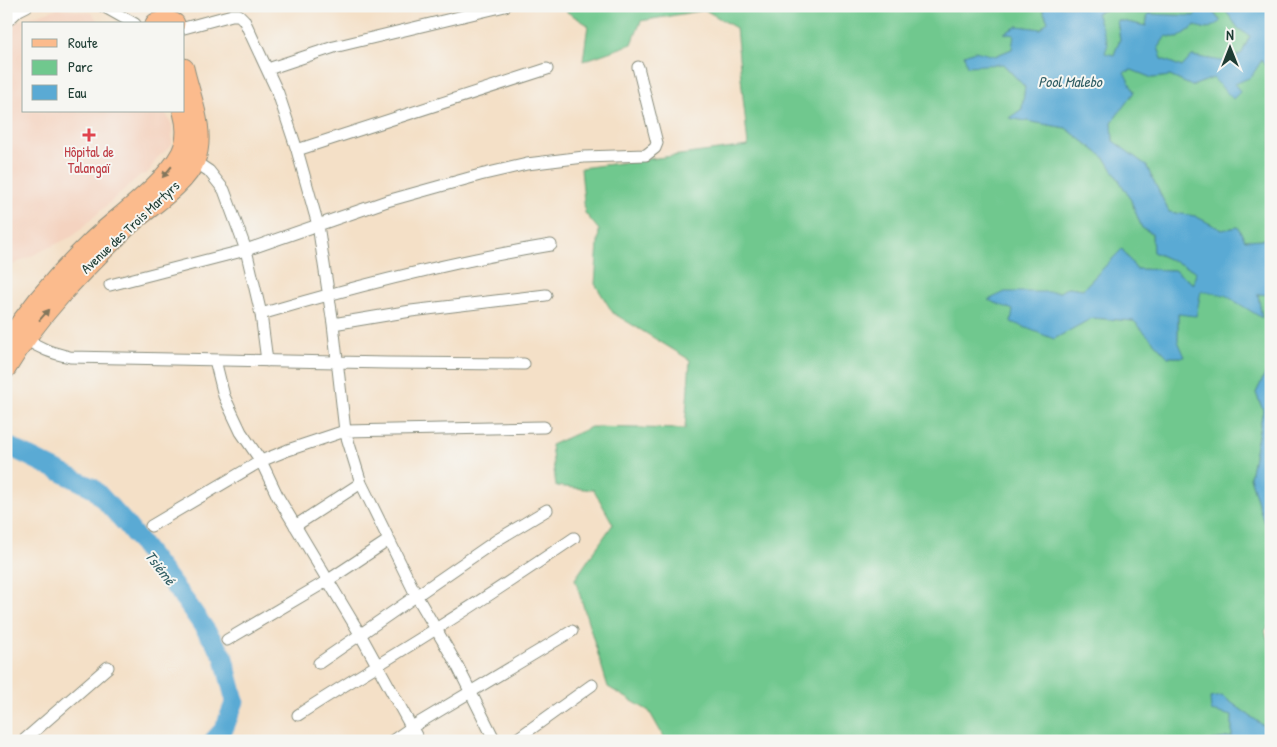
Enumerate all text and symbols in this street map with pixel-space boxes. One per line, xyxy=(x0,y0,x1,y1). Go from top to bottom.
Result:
legend xyxy=(22,22,185,112)
north arrow xyxy=(1204,22,1254,72)
text: N xyxy=(1226,25,1234,44)
text: Route xyxy=(68,32,98,53)
text: Parc xyxy=(68,56,93,77)
water label: Pool Malebo xyxy=(1038,71,1103,92)
text: Eau xyxy=(68,82,87,103)
marker: Hôpital de Talangaï xyxy=(82,128,96,142)
place label: Hôpital de Talangaï xyxy=(64,142,114,178)
one-way arrow xyxy=(162,165,173,178)
street label: Avenue des Trois Martyrs xyxy=(76,176,184,278)
one-way arrow xyxy=(39,309,50,322)
water label: Tsiémé xyxy=(140,546,181,590)

